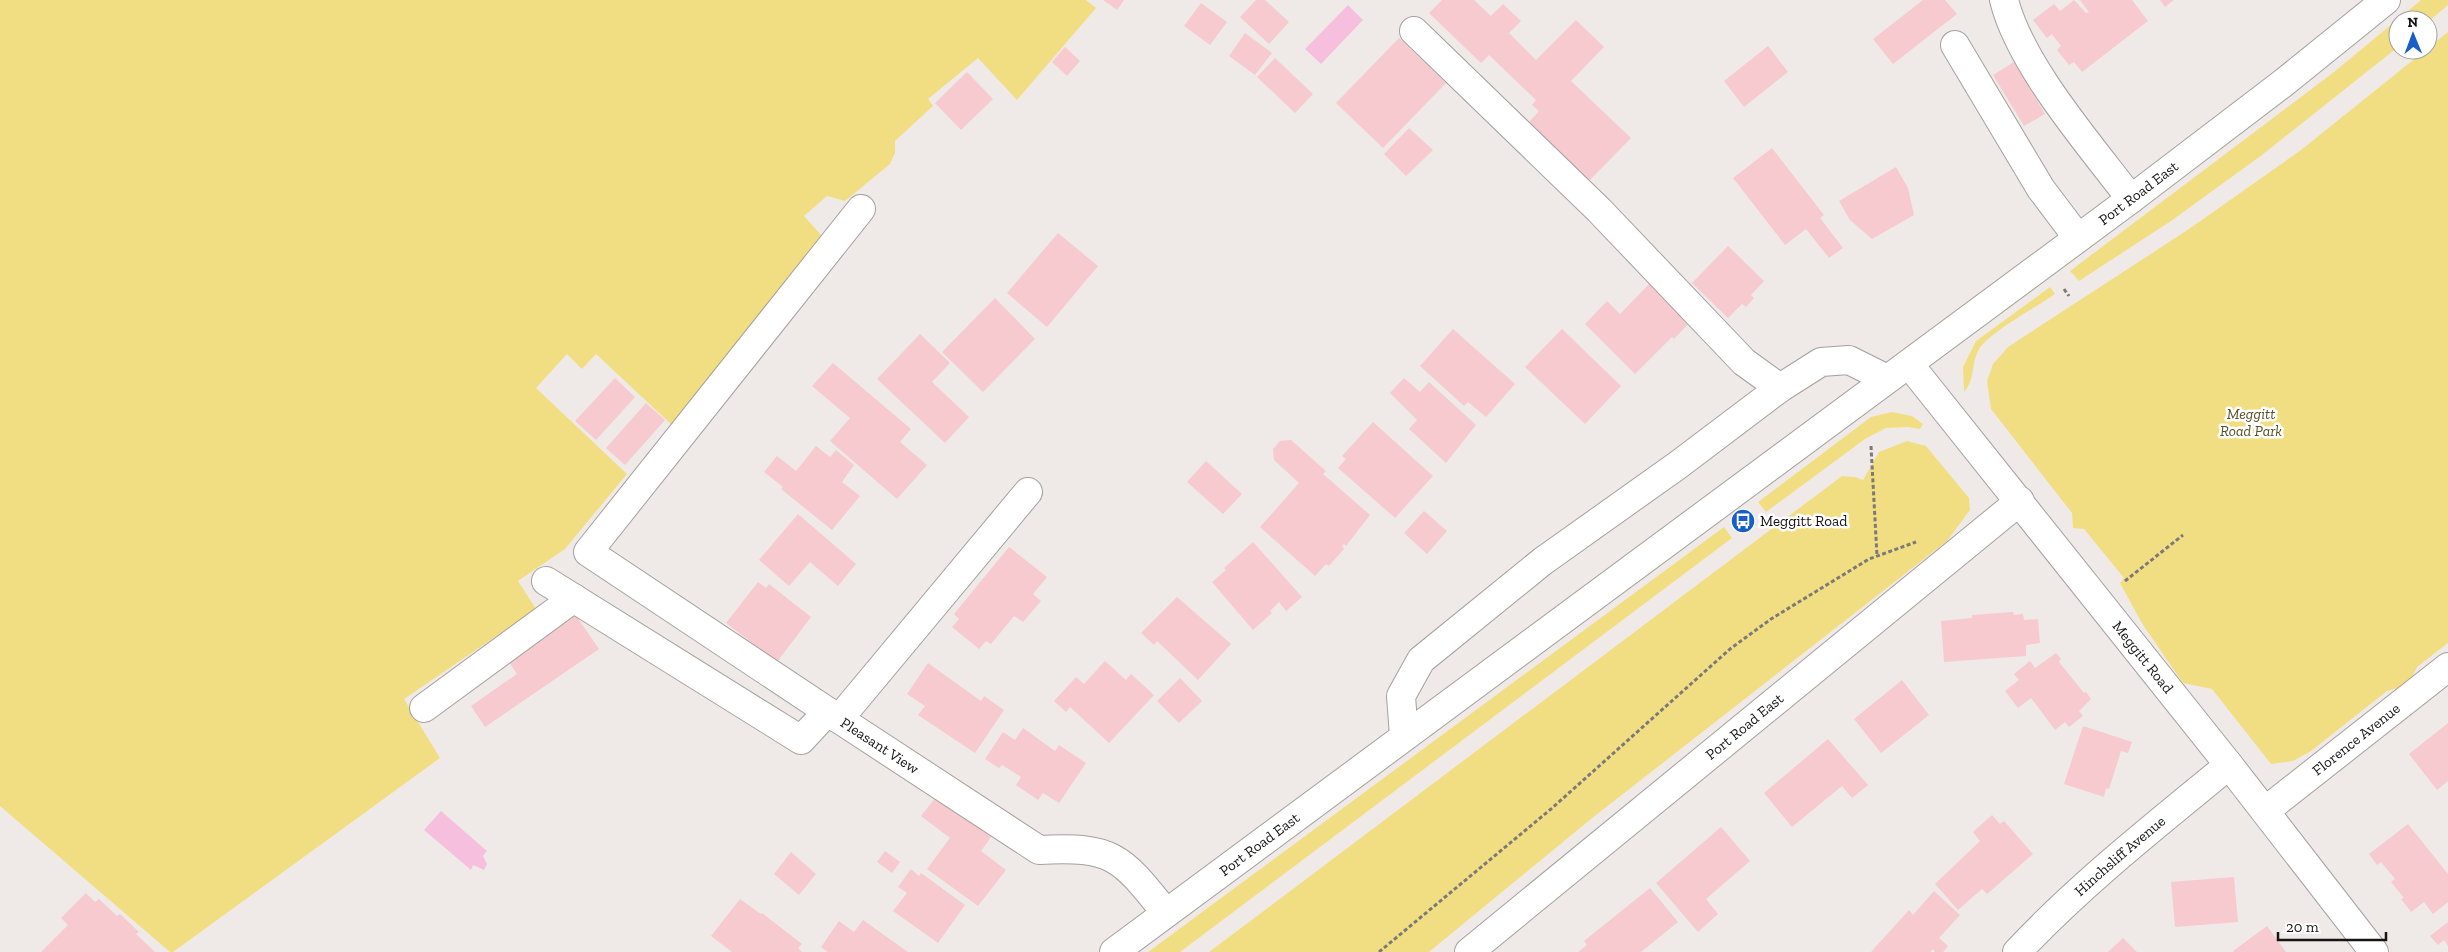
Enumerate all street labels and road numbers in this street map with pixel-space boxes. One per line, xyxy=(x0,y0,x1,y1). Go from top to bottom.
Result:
street label: Port Road East xyxy=(2095,157,2182,229)
street label: Meggitt Road xyxy=(2109,617,2178,697)
street label: Port Road East xyxy=(1702,689,1787,764)
street label: Florence Avenue xyxy=(2309,699,2404,779)
street label: Pleasant View xyxy=(837,713,923,778)
street label: Port Road East xyxy=(1216,808,1303,880)
street label: Hinchsliff Avenue xyxy=(2071,812,2169,900)

